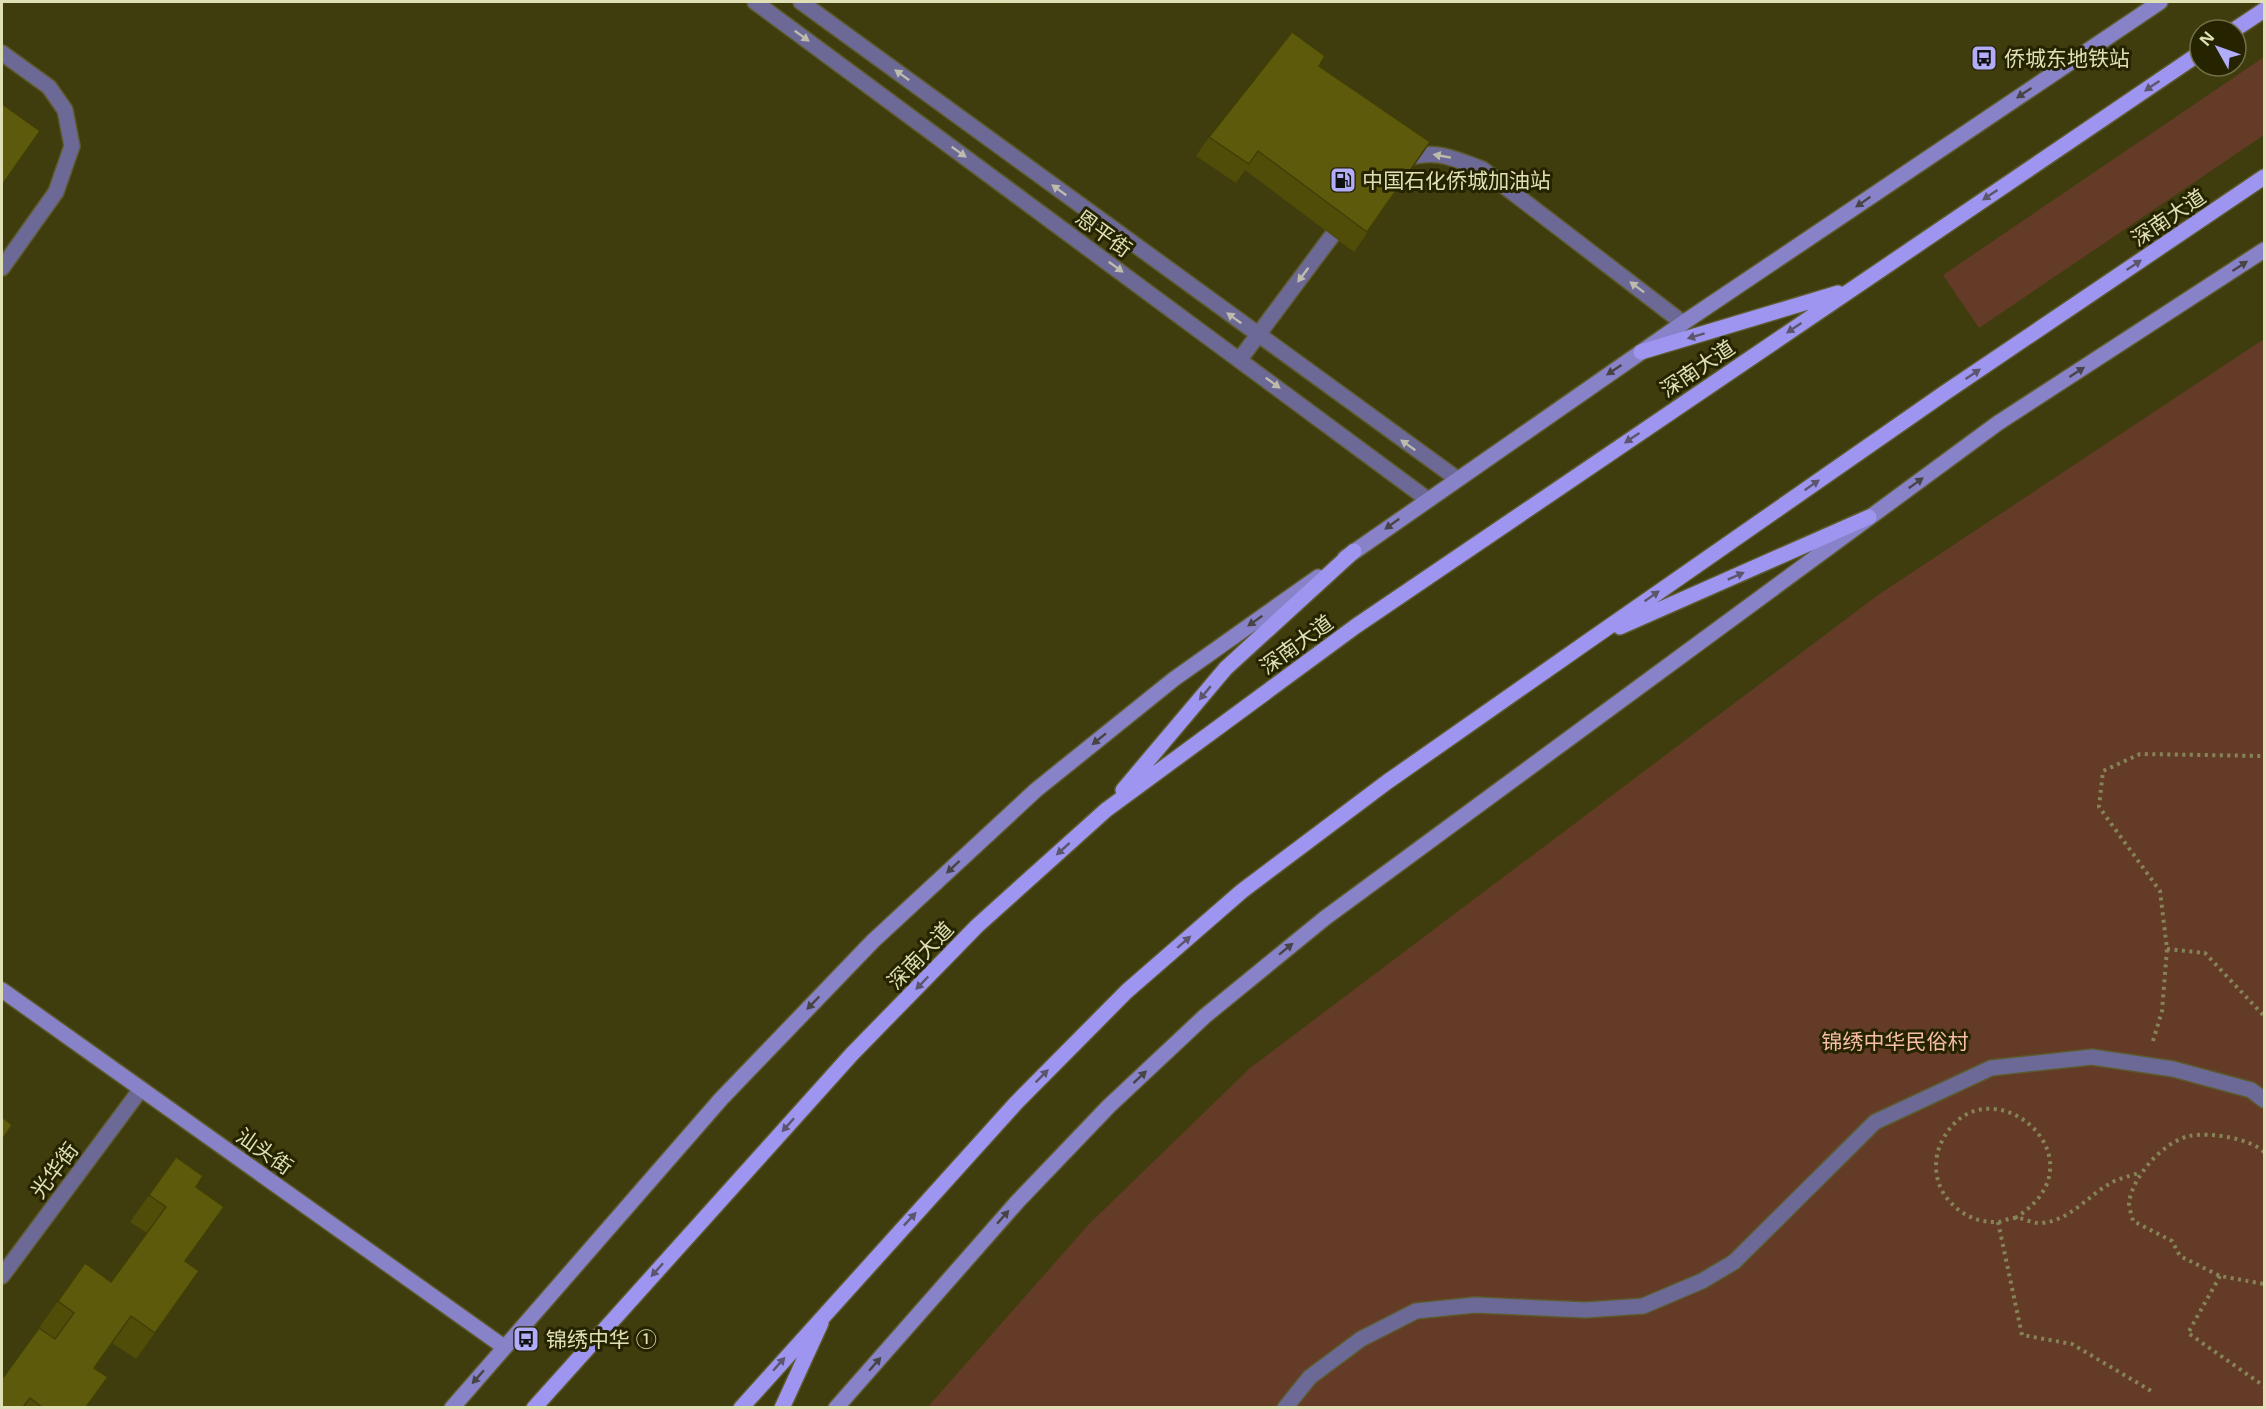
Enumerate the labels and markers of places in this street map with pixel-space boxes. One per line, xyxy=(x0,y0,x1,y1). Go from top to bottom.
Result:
bus stop icon: 侨城东地铁站 xyxy=(1969,43,1999,73)
place label: 侨城东地铁站 xyxy=(2004,44,2130,72)
fuel station icon: 中国石化侨城加油站 xyxy=(1328,165,1358,195)
place label: 中国石化侨城加油站 xyxy=(1362,166,1551,194)
bus stop icon: 锦绣中华 ① xyxy=(511,1324,541,1354)
place label: 锦绣中华 ① xyxy=(546,1325,656,1353)

